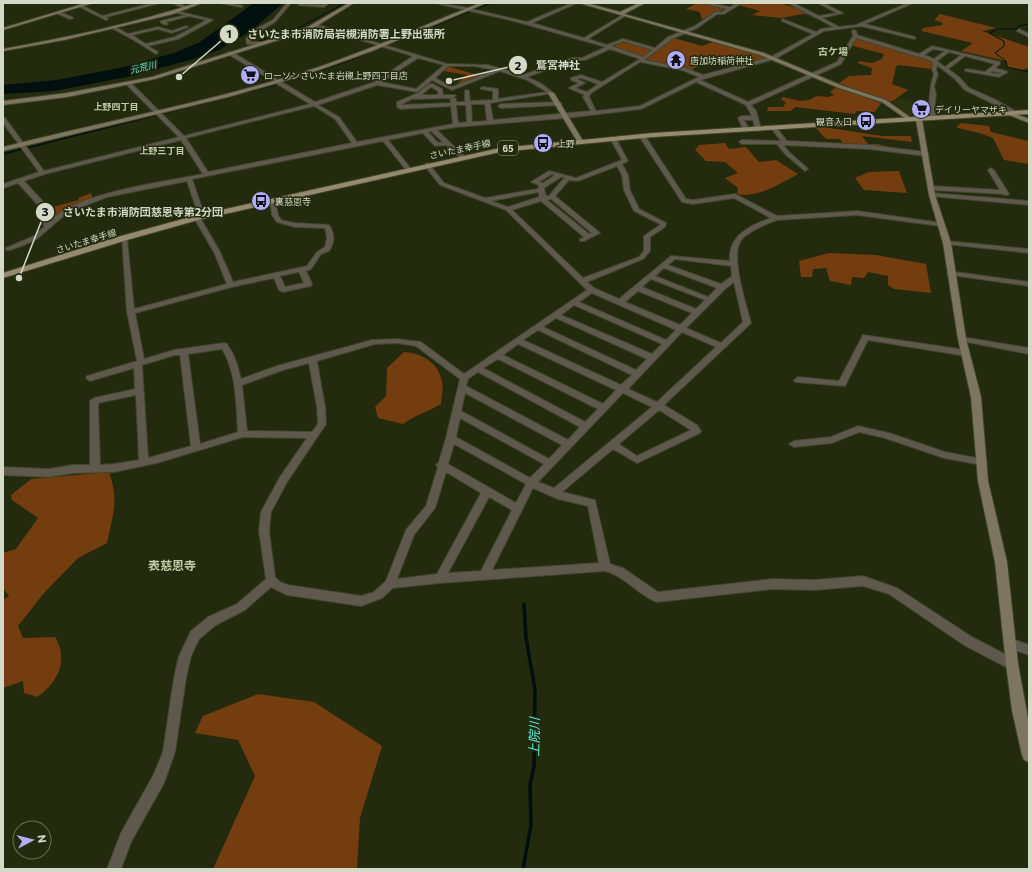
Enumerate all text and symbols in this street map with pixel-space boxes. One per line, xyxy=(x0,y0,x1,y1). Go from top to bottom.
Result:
callout: さいたま市消防局岩槻消防署上野出張所 xyxy=(219,22,453,45)
text: 1 xyxy=(226,26,232,40)
text: さいたま市消防局岩槻消防署上野出張所 xyxy=(247,27,445,40)
district label: 古ケ場 xyxy=(818,45,848,57)
temple icon: 唐加坊稲荷神社 xyxy=(665,49,687,71)
callout: 鷲宮神社 xyxy=(508,54,588,77)
place label: 唐加坊稲荷神社 xyxy=(690,55,753,66)
water label: 元荒川 xyxy=(129,58,158,75)
text: 2 xyxy=(515,58,522,72)
text: 鷲宮神社 xyxy=(536,58,580,71)
supermarket icon: ローソンさいたま岩槻上野四丁目店 xyxy=(239,64,261,86)
place label: ローソンさいたま岩槻上野四丁目店 xyxy=(264,70,408,81)
supermarket icon: デイリーヤマザキ xyxy=(910,98,932,120)
district label: 上野四丁目 xyxy=(93,101,139,112)
place label: デイリーヤマザキ xyxy=(935,104,1007,115)
bus stop icon: 観音入口 xyxy=(855,110,877,132)
place label: 観音入口 xyxy=(816,116,852,127)
bus stop icon: 上野 xyxy=(532,132,554,154)
street label: さいたま幸手線 xyxy=(428,137,493,161)
place label: 上野 xyxy=(557,138,575,149)
road number: 65 xyxy=(498,141,518,155)
district label: 上野三丁目 xyxy=(139,145,185,156)
bus stop icon: 裏慈恩寺 xyxy=(250,190,272,212)
place label: 裏慈恩寺 xyxy=(275,196,311,207)
callout: さいたま市消防団慈恩寺第2分団 xyxy=(35,201,231,224)
text: 3 xyxy=(42,204,49,218)
text: さいたま市消防団慈恩寺第2分団 xyxy=(63,205,223,218)
street label: さいたま幸手線 xyxy=(54,226,119,255)
district label: 表慈恩寺 xyxy=(148,558,196,572)
water label: 上院川 xyxy=(526,715,542,757)
north arrow xyxy=(12,820,52,860)
text: N xyxy=(35,834,49,844)

